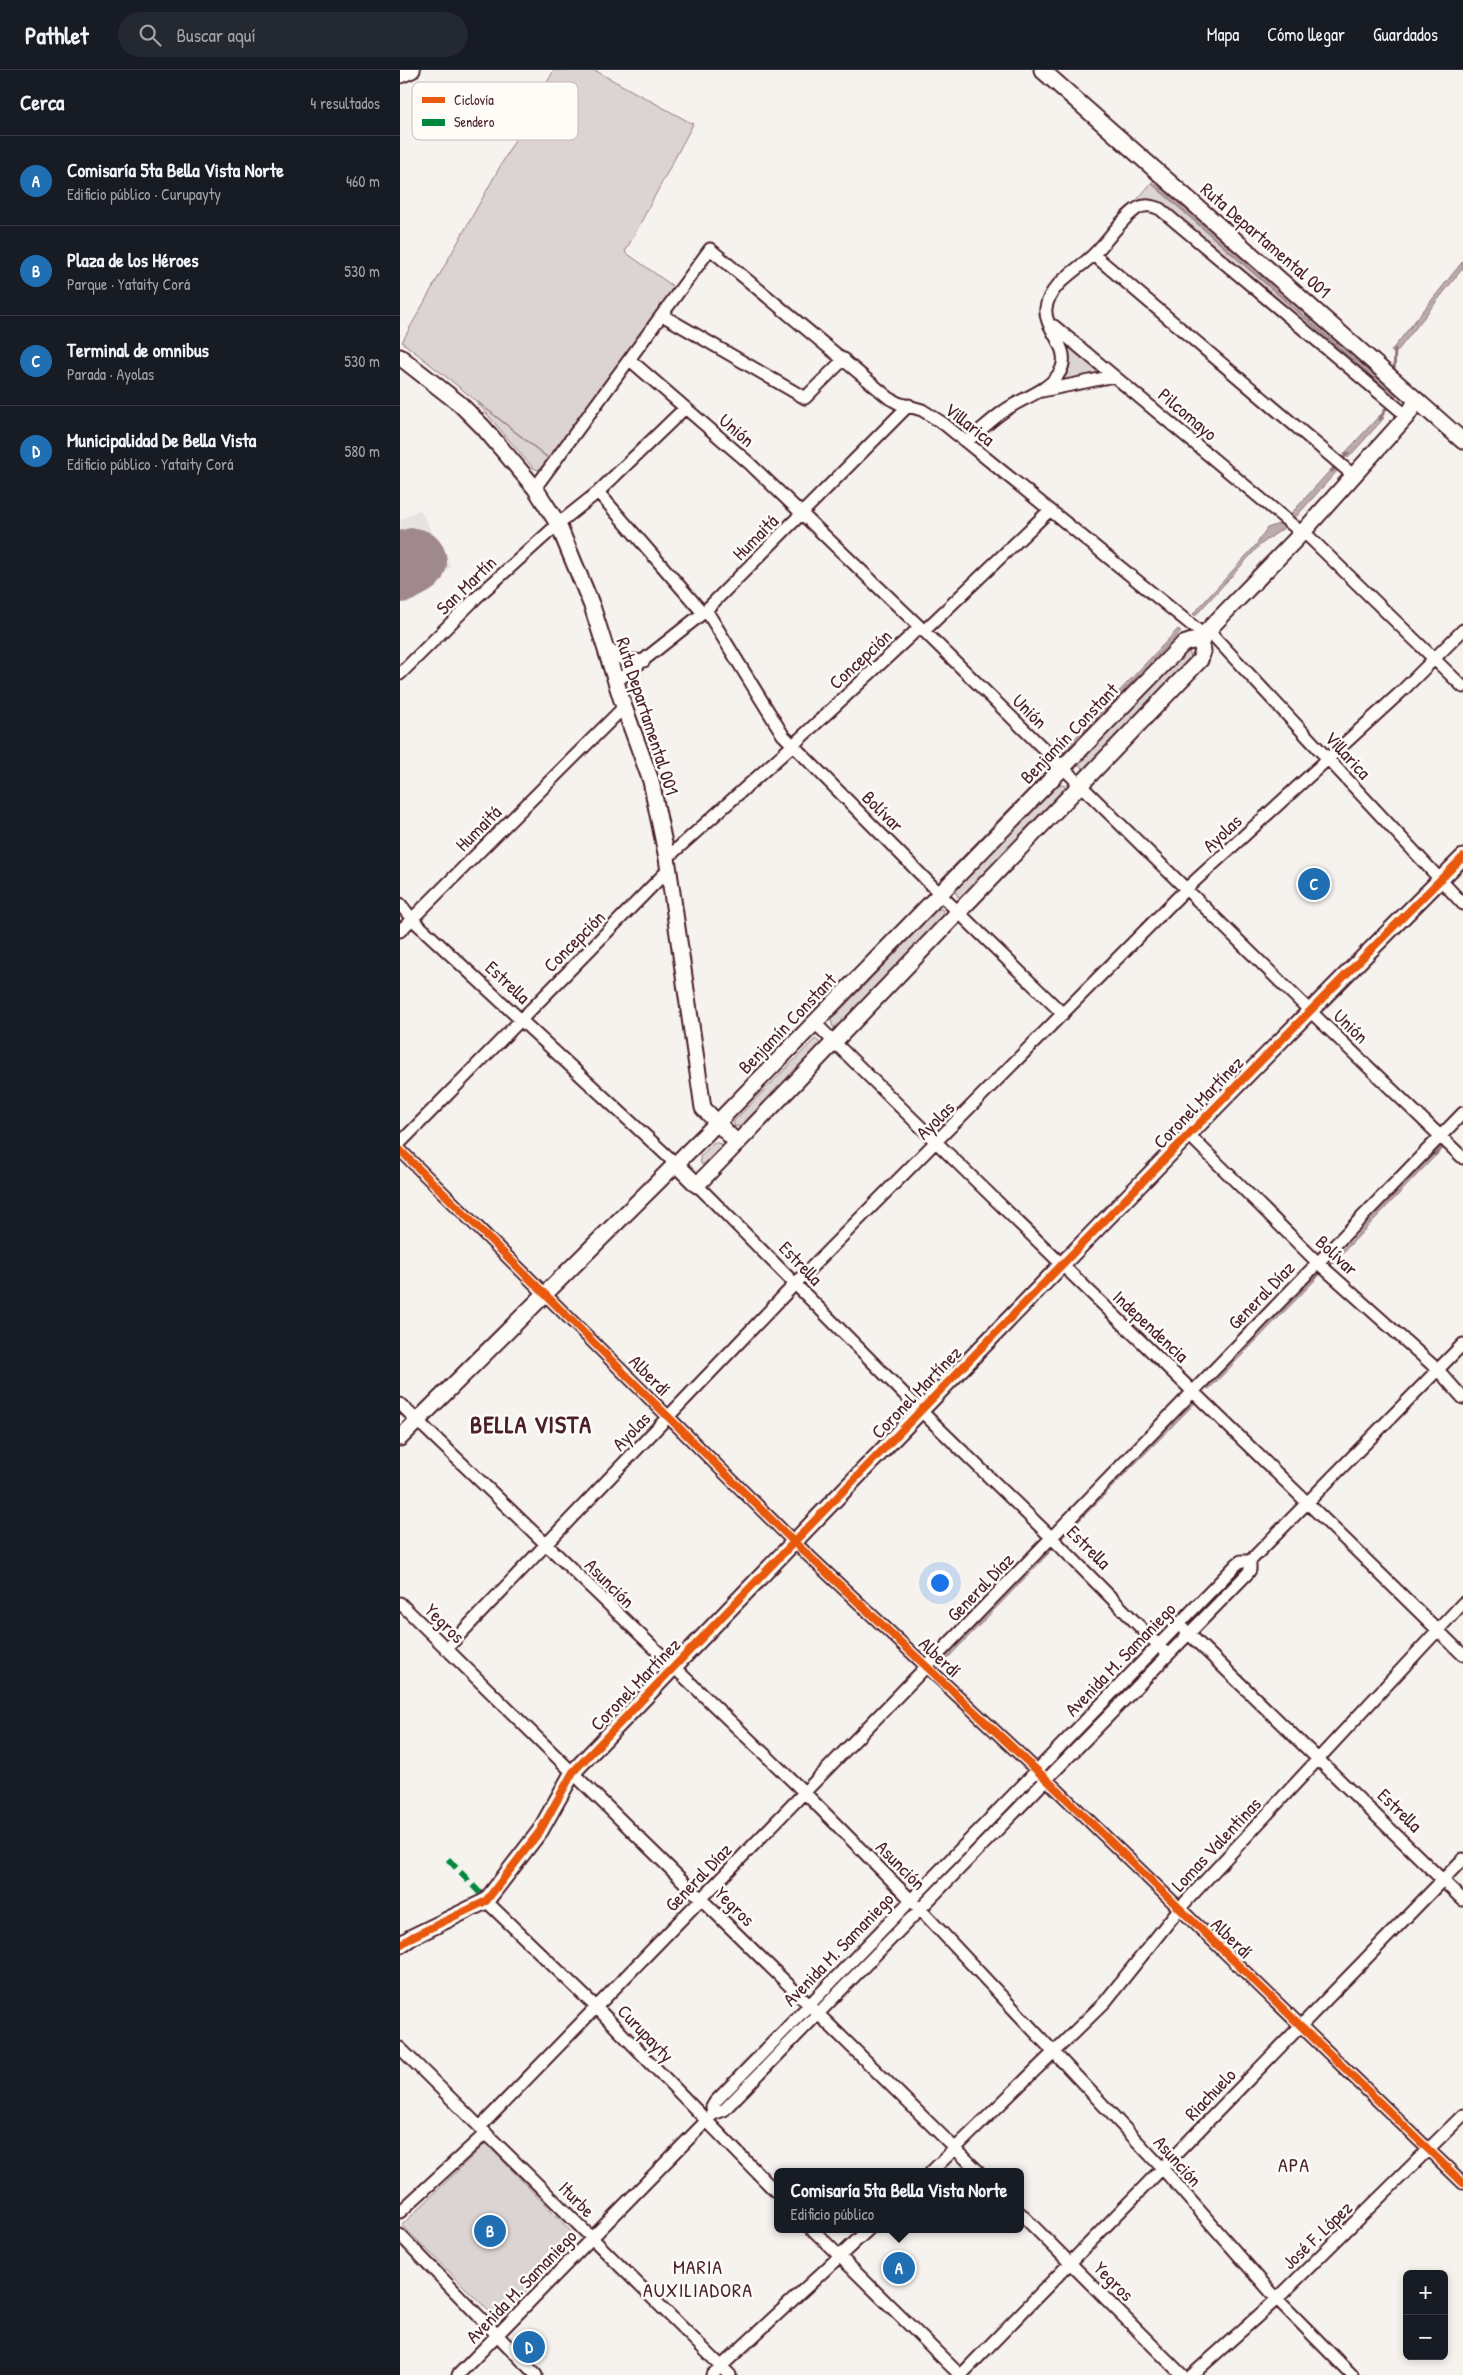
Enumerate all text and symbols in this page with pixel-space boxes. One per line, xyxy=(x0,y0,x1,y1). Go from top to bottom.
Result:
search box xyxy=(118,12,468,57)
text: Pathlet xyxy=(25,19,88,51)
icon: search xyxy=(136,21,164,49)
text: Buscar aquí xyxy=(176,22,256,48)
text: Mapa xyxy=(1207,22,1239,47)
text: Cómo llegar xyxy=(1267,22,1345,47)
text: Guardados xyxy=(1373,22,1438,47)
legend xyxy=(412,82,578,140)
text: Cerca xyxy=(20,88,64,117)
text: Ciclovía xyxy=(454,90,494,109)
text: 4 resultados xyxy=(310,92,380,114)
text: Sendero xyxy=(454,112,495,131)
text: Comisaría 5ta Bella Vista Norte xyxy=(67,157,284,183)
text: A xyxy=(32,170,40,192)
text: 460 m xyxy=(346,170,380,192)
street label: Ruta Departamental 001 xyxy=(1195,176,1337,304)
text: Edificio público · Curupayty xyxy=(67,183,221,205)
text: Plaza de los Héroes xyxy=(67,247,199,273)
text: B xyxy=(32,260,40,282)
text: 530 m xyxy=(344,260,380,282)
text: Parque · Yataity Corá xyxy=(67,273,190,295)
text: Terminal de omnibus xyxy=(67,337,209,363)
text: C xyxy=(32,350,40,372)
text: 530 m xyxy=(344,350,380,372)
text: Parada · Ayolas xyxy=(67,363,154,385)
street label: Pilcomayo xyxy=(1153,382,1223,447)
street label: Villarica xyxy=(940,396,1001,452)
street label: Unión xyxy=(714,407,760,453)
text: Municipalidad De Bella Vista xyxy=(67,427,256,453)
text: D xyxy=(32,440,40,462)
text: 580 m xyxy=(345,440,380,462)
text: Edificio público · Yataity Corá xyxy=(67,453,233,475)
street label: Humaitá xyxy=(726,508,784,566)
street label: San Martín xyxy=(430,550,502,620)
street label: Concepción xyxy=(823,623,897,695)
street label: Ruta Departamental 001 xyxy=(610,634,686,798)
street label: Benjamín Constant xyxy=(1014,677,1124,789)
street label: Unión xyxy=(1007,688,1053,734)
street label: Villarica xyxy=(1319,725,1377,785)
street label: Bolívar xyxy=(856,784,910,838)
street label: Humaitá xyxy=(449,799,507,857)
street label: Ayolas xyxy=(1197,808,1247,858)
pin: C xyxy=(1298,865,1330,903)
street label: Concepción xyxy=(537,904,611,978)
street label: Estrella xyxy=(480,954,537,1010)
street label: Benjamín Constant xyxy=(732,967,842,1079)
street label: Unión xyxy=(1328,1003,1374,1049)
street label: Coronel Martínez xyxy=(1147,1050,1249,1154)
street label: Ayolas xyxy=(910,1095,960,1145)
street label: Bolívar xyxy=(1310,1229,1364,1282)
street label: Estrella xyxy=(773,1235,829,1291)
street label: General Díaz xyxy=(1222,1255,1300,1335)
street label: Independencia xyxy=(1107,1284,1195,1368)
street label: Coronel Martínez xyxy=(865,1340,967,1444)
street label: Alberdí xyxy=(624,1349,676,1401)
street label: Ayolas xyxy=(606,1406,656,1456)
district label: BELLA VISTA xyxy=(470,1408,592,1440)
street label: Estrella xyxy=(1061,1519,1117,1575)
street label: General Díaz xyxy=(941,1547,1019,1627)
street label: Asunción xyxy=(579,1552,641,1614)
your location xyxy=(927,1570,953,1596)
street label: Avenida M. Samaniego xyxy=(1059,1596,1181,1722)
street label: Yegros xyxy=(419,1597,471,1649)
street label: Alberdí xyxy=(913,1631,967,1683)
street label: Coronel Martínez xyxy=(584,1632,686,1736)
street label: Estrella xyxy=(1372,1782,1428,1838)
street label: Lomas Valentinas xyxy=(1165,1791,1267,1897)
street label: Asunción xyxy=(870,1834,932,1896)
street label: General Díaz xyxy=(659,1837,737,1917)
street label: Yegros xyxy=(709,1880,761,1932)
street label: Avenida M. Samaniego xyxy=(777,1886,899,2012)
street label: Alberdí xyxy=(1205,1912,1259,1964)
street label: Curupayty xyxy=(612,1998,680,2068)
street label: Riachuelo xyxy=(1179,2062,1242,2126)
street label: Asunción xyxy=(1148,2130,1208,2192)
district label: APA xyxy=(1278,2151,1310,2178)
popup xyxy=(774,2168,1024,2233)
street label: Iturbe xyxy=(553,2175,601,2223)
text: Comisaría 5ta Bella Vista Norte xyxy=(791,2177,1007,2203)
street label: José F. López xyxy=(1276,2195,1358,2275)
text: Edificio público xyxy=(791,2203,874,2225)
pin: B xyxy=(474,2212,506,2250)
street label: Avenida M. Samaniego xyxy=(460,2223,582,2349)
pin: A xyxy=(883,2249,915,2287)
district label: MARIA AUXILIADORA xyxy=(643,2253,753,2303)
street label: Yegros xyxy=(1088,2255,1140,2307)
map controls xyxy=(1403,2270,1448,2360)
button: + xyxy=(1403,2270,1448,2315)
button: − xyxy=(1403,2315,1448,2360)
pin: D xyxy=(513,2328,545,2366)

